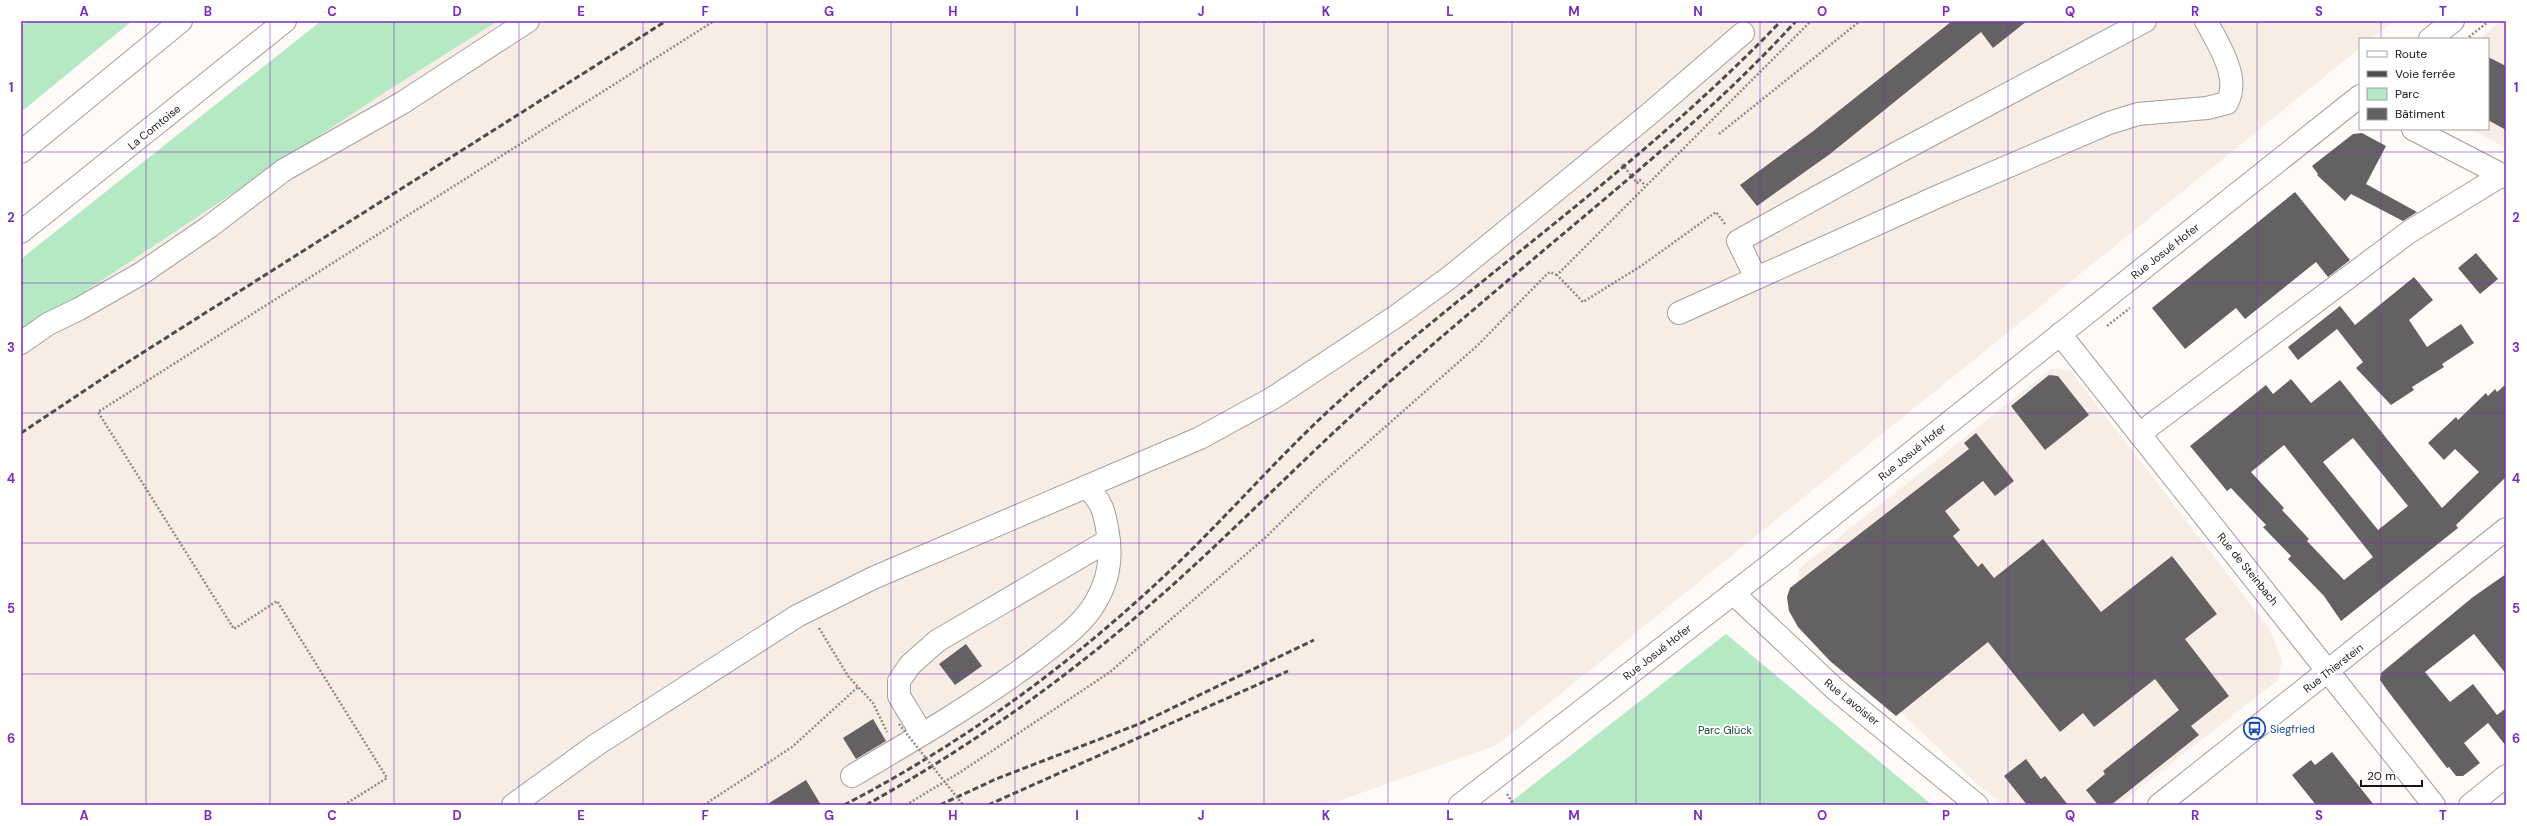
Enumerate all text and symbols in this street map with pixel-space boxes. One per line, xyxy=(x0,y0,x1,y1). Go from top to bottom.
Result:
text: A xyxy=(79,3,89,20)
text: B xyxy=(204,3,212,20)
text: C xyxy=(327,3,337,20)
text: D xyxy=(452,3,462,20)
text: E xyxy=(577,3,585,20)
text: F xyxy=(701,3,709,20)
text: G xyxy=(824,3,834,20)
text: H xyxy=(948,3,958,20)
text: I xyxy=(1075,3,1079,20)
text: J xyxy=(1197,3,1205,20)
text: K xyxy=(1322,3,1331,20)
text: L xyxy=(1446,3,1454,20)
text: M xyxy=(1568,3,1580,20)
text: N xyxy=(1693,3,1703,20)
text: O xyxy=(1817,3,1827,20)
text: P xyxy=(1942,3,1950,20)
text: Q xyxy=(2065,3,2075,20)
text: R xyxy=(2191,3,2199,20)
text: S xyxy=(2315,3,2323,20)
text: T xyxy=(2439,3,2447,20)
legend xyxy=(2359,38,2489,130)
text: Route xyxy=(2395,46,2427,62)
text: Voie ferrée xyxy=(2395,66,2455,82)
text: 1 xyxy=(9,79,13,96)
text: 1 xyxy=(2514,79,2518,96)
text: Parc xyxy=(2395,86,2419,102)
street label: La Comtoise xyxy=(125,101,183,153)
text: Bâtiment xyxy=(2395,106,2446,122)
text: 2 xyxy=(7,209,15,226)
text: 2 xyxy=(2512,209,2520,226)
street label: Rue Josué Hofer xyxy=(2128,220,2202,282)
text: 3 xyxy=(7,339,15,356)
text: 3 xyxy=(2512,339,2520,356)
street label: Rue Josué Hofer xyxy=(1875,420,1949,484)
text: 4 xyxy=(7,470,15,487)
text: 4 xyxy=(2512,470,2520,487)
street label: Rue de Steinbach xyxy=(2214,530,2282,608)
text: 5 xyxy=(7,600,15,617)
text: 5 xyxy=(2512,600,2520,617)
street label: Rue Josué Hofer xyxy=(1620,621,1694,683)
street label: Rue Thierstein xyxy=(2300,640,2366,696)
street label: Rue Lavoisier xyxy=(1822,676,1882,728)
bus stop icon: Siegfried xyxy=(2242,716,2268,742)
place label: Siegfried xyxy=(2270,722,2315,736)
park label: Parc Glück xyxy=(1698,723,1753,737)
text: 6 xyxy=(7,730,15,747)
text: 6 xyxy=(2512,730,2520,747)
scale bar xyxy=(2361,762,2422,788)
text: 20 m xyxy=(2367,768,2396,784)
text: A xyxy=(79,807,89,824)
text: B xyxy=(204,807,212,824)
text: C xyxy=(327,807,337,824)
text: D xyxy=(452,807,462,824)
text: E xyxy=(577,807,585,824)
text: F xyxy=(701,807,709,824)
text: G xyxy=(824,807,834,824)
text: H xyxy=(948,807,958,824)
text: I xyxy=(1075,807,1079,824)
text: J xyxy=(1197,807,1205,824)
text: K xyxy=(1322,807,1331,824)
text: L xyxy=(1446,807,1454,824)
text: M xyxy=(1568,807,1580,824)
text: N xyxy=(1693,807,1703,824)
text: O xyxy=(1817,807,1827,824)
text: P xyxy=(1942,807,1950,824)
text: Q xyxy=(2065,807,2075,824)
text: R xyxy=(2191,807,2199,824)
text: S xyxy=(2315,807,2323,824)
text: T xyxy=(2439,807,2447,824)

